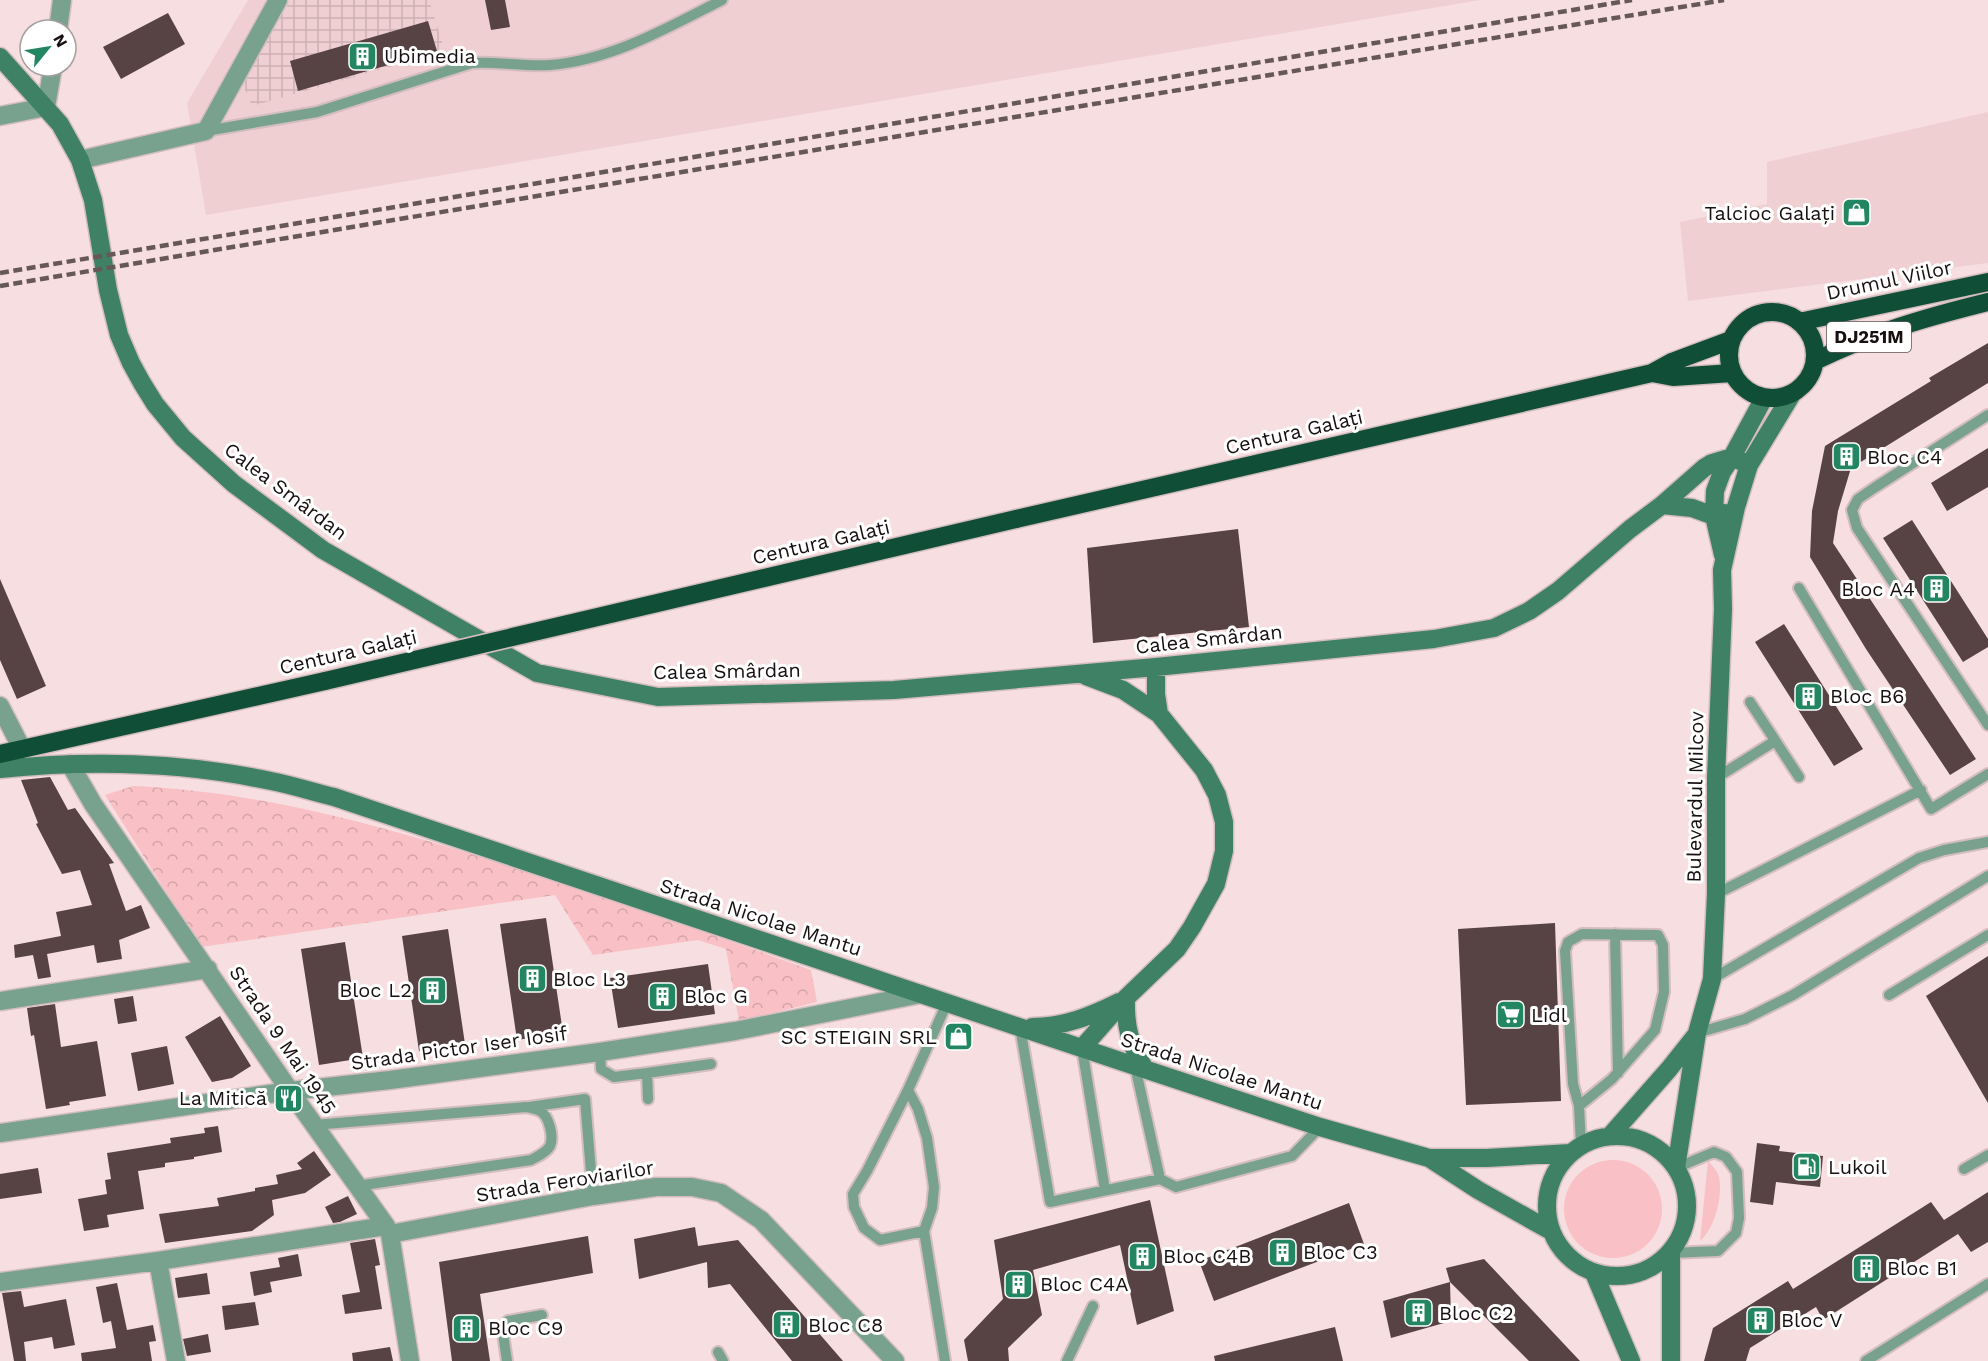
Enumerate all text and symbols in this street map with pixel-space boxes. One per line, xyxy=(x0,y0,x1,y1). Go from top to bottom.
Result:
north arrow xyxy=(18,18,78,78)
text: N xyxy=(49,31,72,51)
building icon: Ubimedia xyxy=(347,40,379,72)
place label: Ubimedia xyxy=(384,44,476,68)
shop icon: Talcioc Galați xyxy=(1840,197,1872,229)
place label: Talcioc Galați xyxy=(1704,201,1835,225)
street label: Drumul Viilor xyxy=(1824,255,1954,305)
road number: DJ251M xyxy=(1827,322,1911,352)
street label: Centura Galați xyxy=(1223,405,1365,459)
street label: Calea Smârdan xyxy=(220,437,352,545)
building icon: Bloc C4 xyxy=(1830,441,1862,473)
place label: Bloc C4 xyxy=(1867,445,1942,469)
street label: Centura Galați xyxy=(750,515,892,569)
building icon: Bloc A4 xyxy=(1920,573,1952,605)
place label: Bloc A4 xyxy=(1841,577,1915,601)
street label: Calea Smârdan xyxy=(1134,619,1284,659)
street label: Centura Galați xyxy=(277,625,419,679)
street label: Calea Smârdan xyxy=(653,658,801,684)
building icon: Bloc B6 xyxy=(1793,680,1825,712)
place label: Bloc B6 xyxy=(1830,684,1904,708)
street label: Bulevardul Milcov xyxy=(1682,711,1709,883)
street label: Strada Nicolae Mantu xyxy=(657,873,865,961)
street label: Strada 9 Mai 1945 xyxy=(224,961,342,1119)
building icon: Bloc L3 xyxy=(516,963,548,995)
place label: Bloc L3 xyxy=(553,967,626,991)
building icon: Bloc L2 xyxy=(417,974,449,1006)
place label: Bloc L2 xyxy=(339,978,412,1002)
building icon: Bloc G xyxy=(647,980,679,1012)
place label: Bloc G xyxy=(684,984,748,1008)
supermarket icon: Lidl xyxy=(1494,999,1526,1031)
place label: Lidl xyxy=(1531,1003,1567,1027)
street label: Strada Pictor Iser Iosif xyxy=(349,1021,569,1075)
shop icon: SC STEIGIN SRL xyxy=(942,1021,974,1053)
place label: SC STEIGIN SRL xyxy=(781,1025,937,1049)
street label: Strada Nicolae Mantu xyxy=(1118,1027,1326,1115)
restaurant icon: La Mitică xyxy=(272,1082,304,1114)
place label: La Mitică xyxy=(179,1086,267,1110)
fuel station icon: Lukoil xyxy=(1791,1151,1823,1183)
street label: Strada Feroviarilor xyxy=(474,1155,656,1207)
place label: Lukoil xyxy=(1828,1155,1887,1179)
building icon: Bloc C3 xyxy=(1266,1236,1298,1268)
building icon: Bloc C4B xyxy=(1126,1240,1158,1272)
place label: Bloc C3 xyxy=(1303,1240,1378,1264)
place label: Bloc C4B xyxy=(1163,1244,1251,1268)
building icon: Bloc B1 xyxy=(1850,1252,1882,1284)
place label: Bloc B1 xyxy=(1887,1256,1957,1280)
building icon: Bloc C4A xyxy=(1003,1268,1035,1300)
place label: Bloc C4A xyxy=(1040,1272,1128,1296)
building icon: Bloc C2 xyxy=(1402,1297,1434,1329)
place label: Bloc C2 xyxy=(1439,1301,1514,1325)
building icon: Bloc V xyxy=(1744,1304,1776,1336)
place label: Bloc V xyxy=(1781,1308,1843,1332)
building icon: Bloc C8 xyxy=(771,1309,803,1341)
building icon: Bloc C9 xyxy=(451,1312,483,1344)
place label: Bloc C8 xyxy=(808,1313,883,1337)
place label: Bloc C9 xyxy=(488,1316,563,1340)

